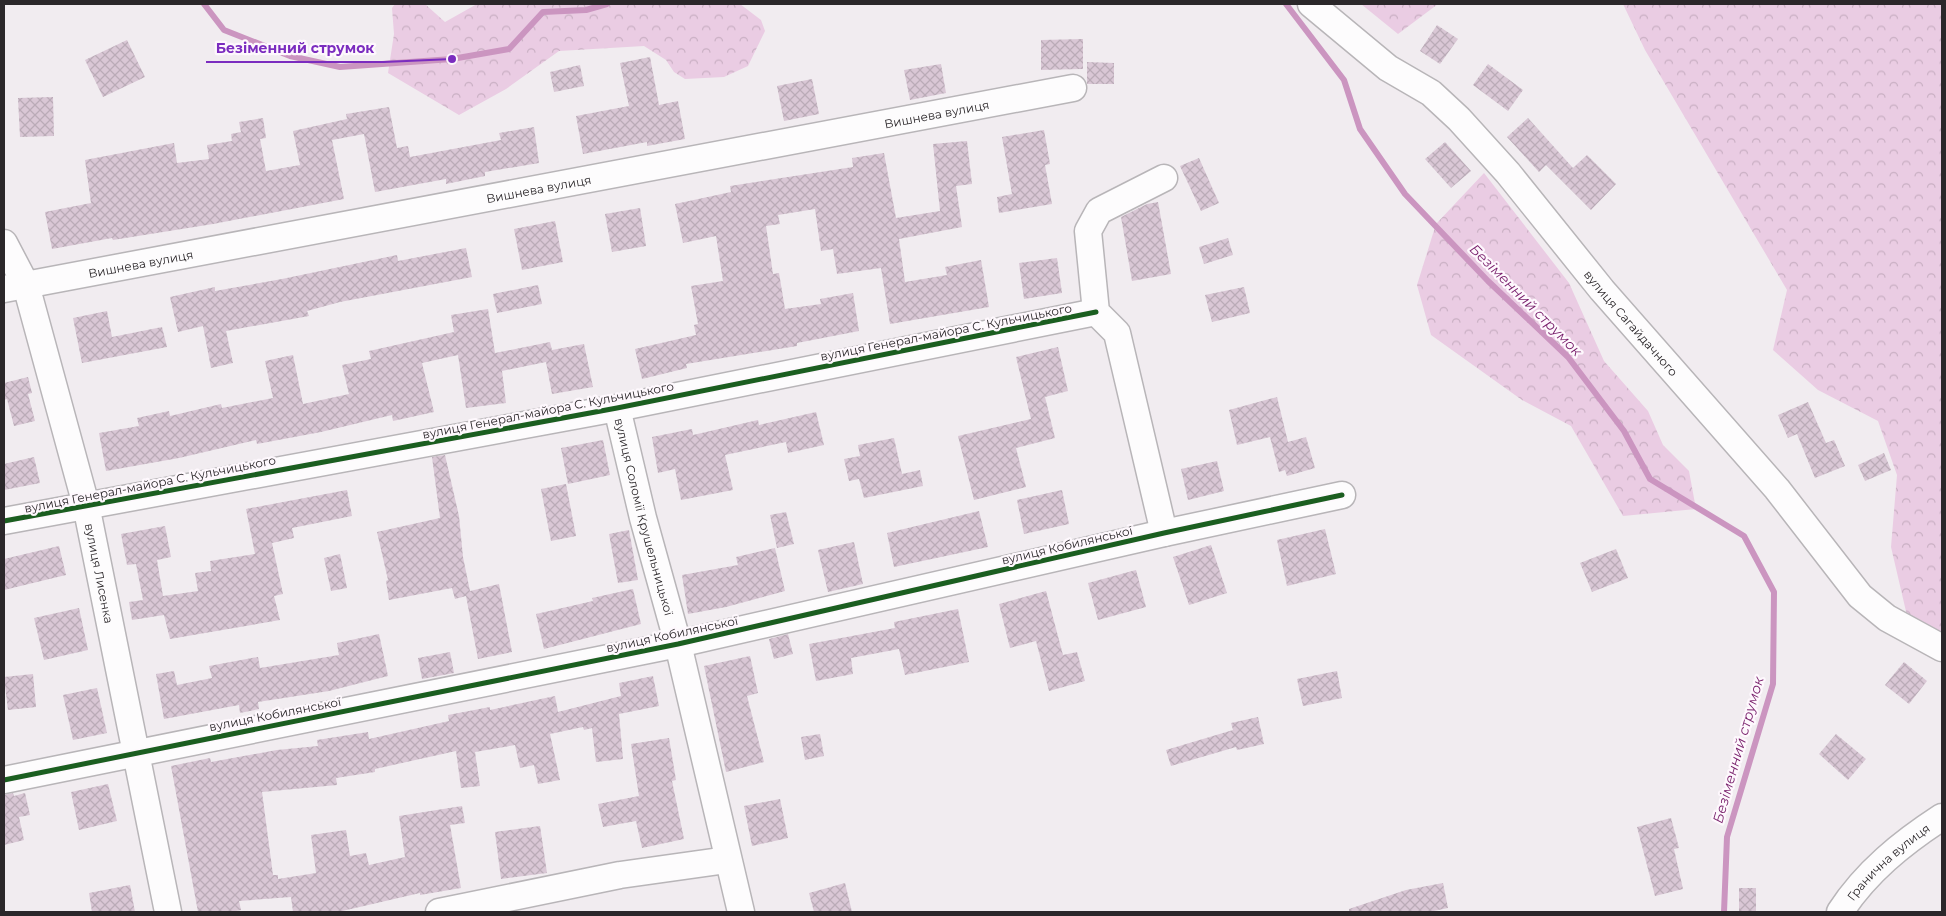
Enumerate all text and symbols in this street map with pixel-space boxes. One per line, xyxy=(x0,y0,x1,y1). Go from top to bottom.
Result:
callout: Безіменний струмок xyxy=(206,33,384,62)
text: Безіменний струмок xyxy=(216,39,374,57)
street label: Вишнева вулиця xyxy=(883,96,990,131)
street label: Вишнева вулиця xyxy=(485,171,592,206)
water label: Безіменний струмок xyxy=(1466,240,1587,361)
street label: Вишнева вулиця xyxy=(87,246,194,281)
street label: вулиця Сагайдачного xyxy=(1581,267,1682,379)
street label: вулиця Генерал-майора С. Кульчицького xyxy=(819,300,1073,364)
street label: вулиця Генерал-майора С. Кульчицького xyxy=(421,378,675,442)
street label: вулиця Соломії Крушельницької xyxy=(612,416,677,617)
street label: вулиця Генерал-майора С. Кульчицького xyxy=(23,452,277,516)
street label: вулиця Лисенка xyxy=(82,522,117,625)
street label: вулиця Кобилянської xyxy=(1000,523,1134,567)
street label: вулиця Кобилянської xyxy=(605,613,739,655)
water label: Безіменний струмок xyxy=(1708,674,1768,825)
street label: вулиця Кобилянської xyxy=(208,694,342,734)
street label: Гранична вулиця xyxy=(1843,820,1932,903)

